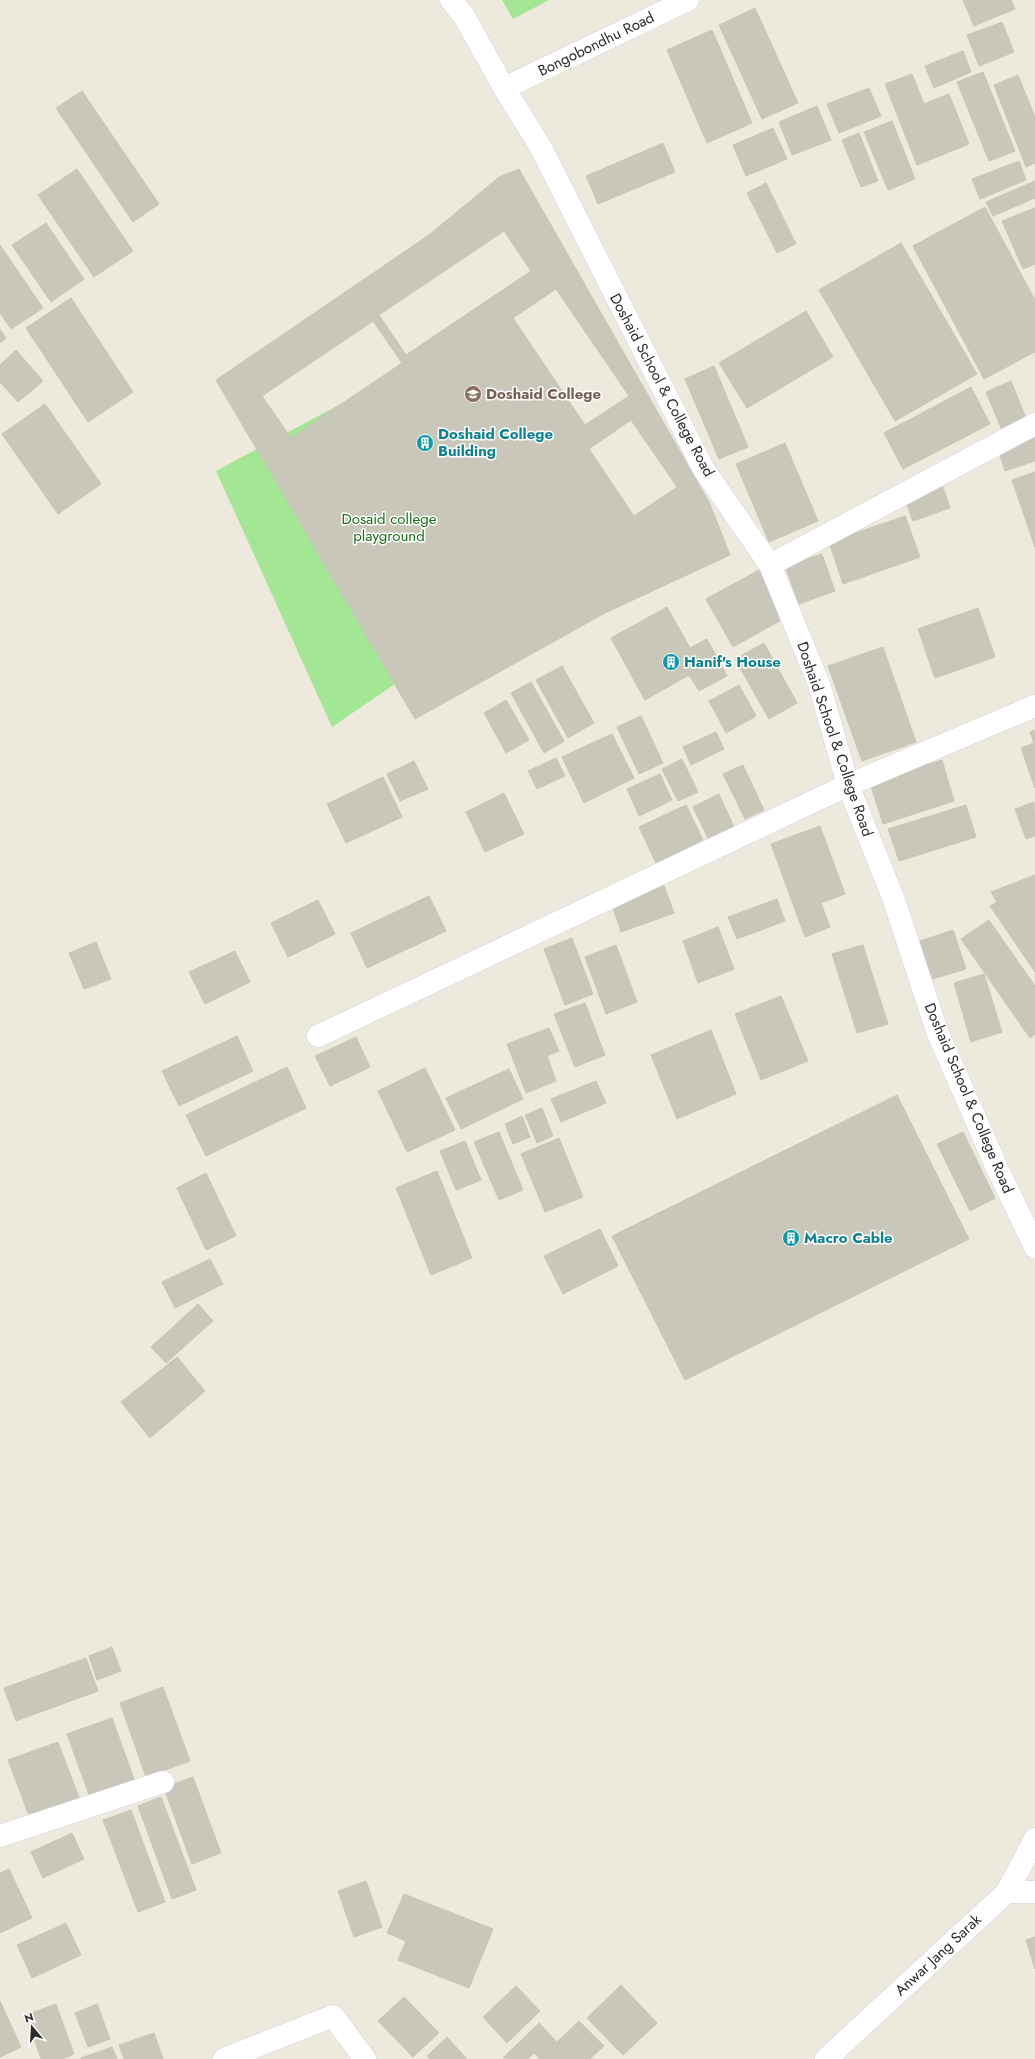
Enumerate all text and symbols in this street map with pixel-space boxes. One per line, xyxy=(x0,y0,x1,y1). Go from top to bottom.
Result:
street label: Bongobondhu Road xyxy=(534,6,658,82)
street label: Doshaid School & College Road xyxy=(604,289,720,481)
place label: Doshaid College xyxy=(486,383,601,405)
school or university icon: Doshaid College xyxy=(463,384,483,404)
place label: Doshaid College Building xyxy=(438,423,553,462)
building icon: Doshaid College Building xyxy=(415,433,435,453)
park label: Dosaid college playground xyxy=(342,508,437,547)
street label: Doshaid School & College Road xyxy=(791,639,879,839)
place label: Hanif's House xyxy=(684,651,781,673)
building icon: Hanif's House xyxy=(661,652,681,672)
street label: Doshaid School & College Road xyxy=(919,999,1019,1197)
place label: Macro Cable xyxy=(804,1227,893,1249)
building icon: Macro Cable xyxy=(781,1228,801,1248)
street label: Anwar Jang Sarak xyxy=(890,1909,986,2001)
north arrow xyxy=(12,2007,52,2047)
text: N xyxy=(22,2009,36,2026)

